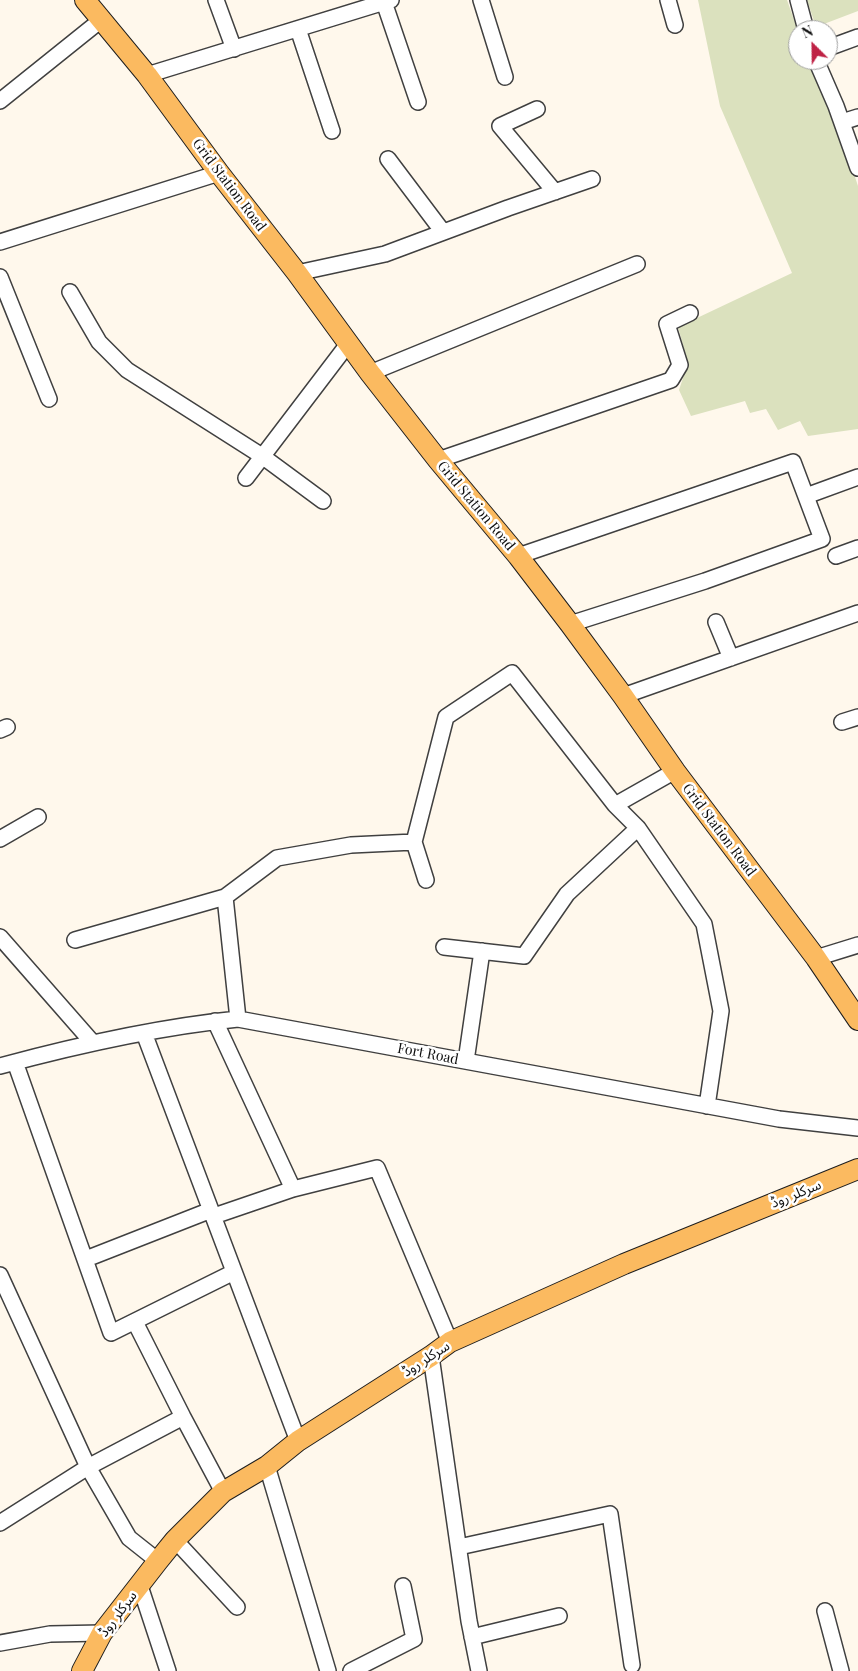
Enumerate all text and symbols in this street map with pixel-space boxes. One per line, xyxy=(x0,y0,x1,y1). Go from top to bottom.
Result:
north arrow xyxy=(788,20,838,70)
text: N xyxy=(799,21,816,42)
street label: Grid Station Road xyxy=(189,135,269,235)
street label: Grid Station Road xyxy=(434,458,518,554)
street label: Grid Station Road xyxy=(679,780,759,880)
street label: Fort Road xyxy=(396,1040,460,1068)
street label: سرکلر روڈ xyxy=(768,1176,824,1212)
street label: سرکلر روڈ xyxy=(399,1338,453,1380)
street label: سرکلر روڈ xyxy=(95,1588,141,1640)

